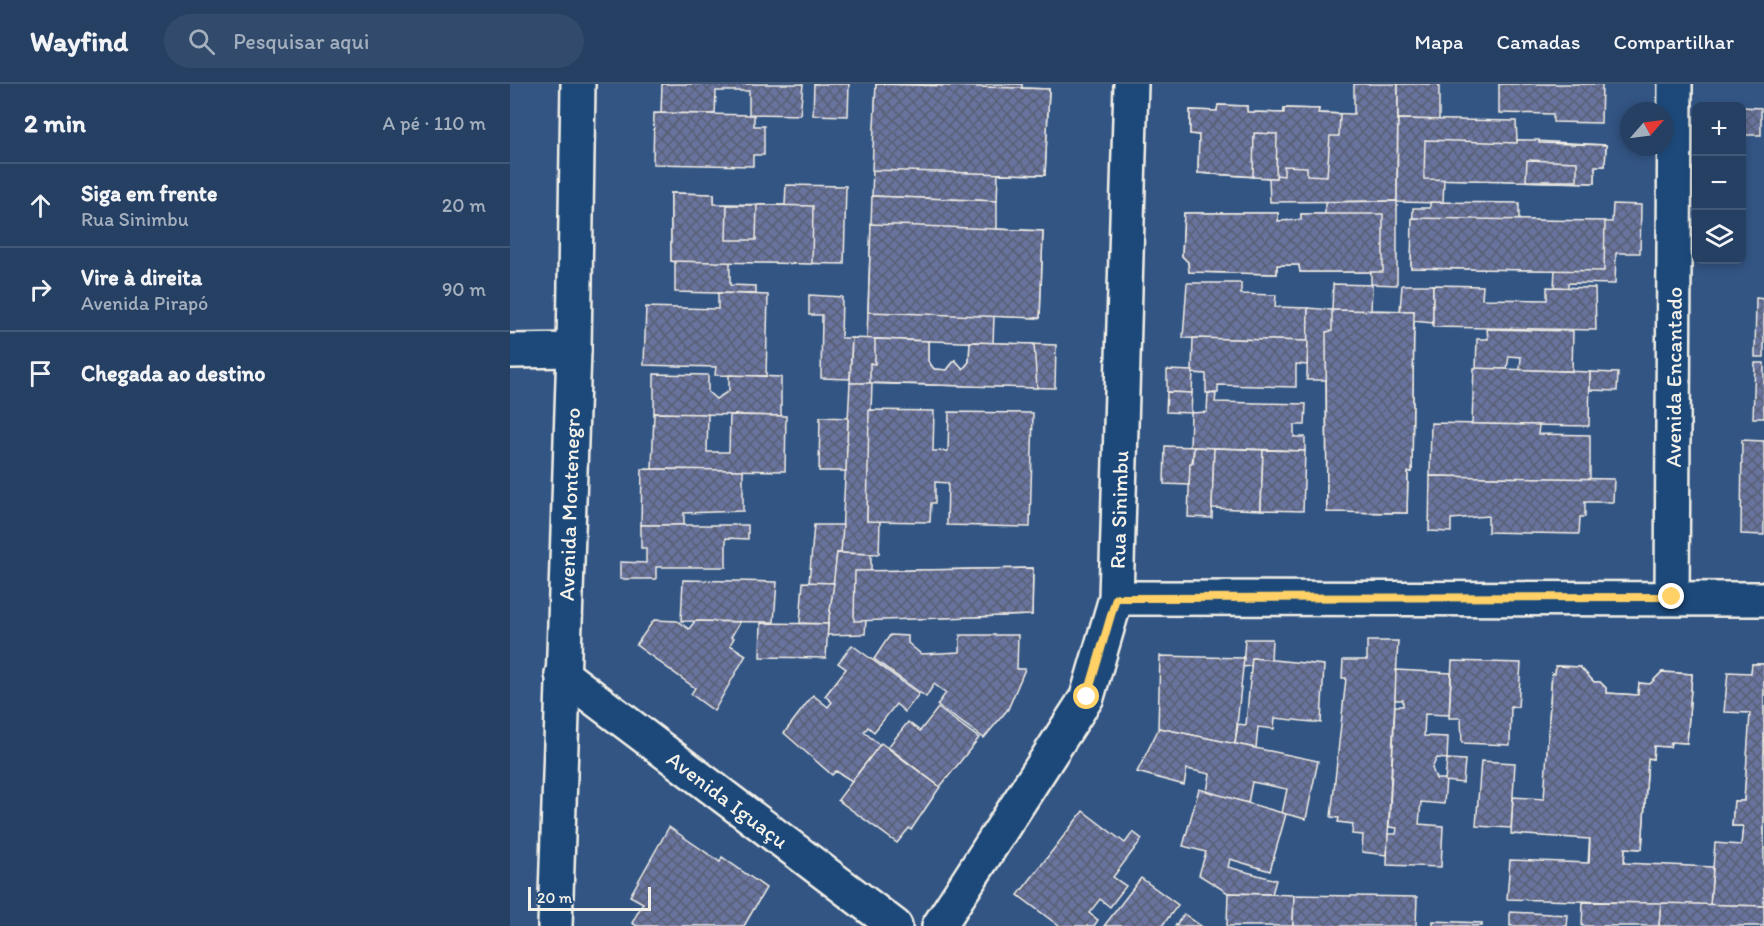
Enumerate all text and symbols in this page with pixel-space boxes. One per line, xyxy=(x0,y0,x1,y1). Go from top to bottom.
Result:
search box xyxy=(164,14,584,68)
text: Wayfind xyxy=(30,24,128,58)
icon: search xyxy=(185,25,218,58)
text: Pesquisar aqui xyxy=(233,28,369,55)
text: Mapa xyxy=(1415,29,1463,54)
text: Camadas xyxy=(1496,29,1580,54)
text: Compartilhar xyxy=(1613,29,1734,54)
north arrow xyxy=(1620,102,1674,156)
map controls xyxy=(1692,102,1746,264)
button: + xyxy=(1692,102,1746,156)
text: 2 min xyxy=(24,107,86,139)
text: A pé · 110 m xyxy=(383,111,486,135)
button: − xyxy=(1692,156,1746,210)
text: Siga em frente xyxy=(81,180,217,207)
icon: ahead xyxy=(24,189,57,222)
text: 20 m xyxy=(442,193,486,217)
text: Rua Sinimbu xyxy=(81,207,189,231)
button: layers xyxy=(1692,210,1746,264)
text: Vire à direita xyxy=(81,264,202,291)
icon: right xyxy=(24,273,57,306)
text: 90 m xyxy=(442,277,486,301)
street label: Avenida Encantado xyxy=(1660,287,1688,467)
text: Avenida Pirapó xyxy=(81,291,208,315)
icon: arrive xyxy=(24,357,57,390)
text: Chegada ao destino xyxy=(81,360,265,387)
street label: Avenida Montenegro xyxy=(553,407,586,602)
street label: Rua Sinimbu xyxy=(1104,450,1134,570)
route end xyxy=(1658,583,1684,609)
route start xyxy=(1073,683,1099,709)
street label: Avenida Iguaçu xyxy=(661,745,794,855)
scale bar xyxy=(528,884,651,912)
text: 20 m xyxy=(537,888,572,907)

